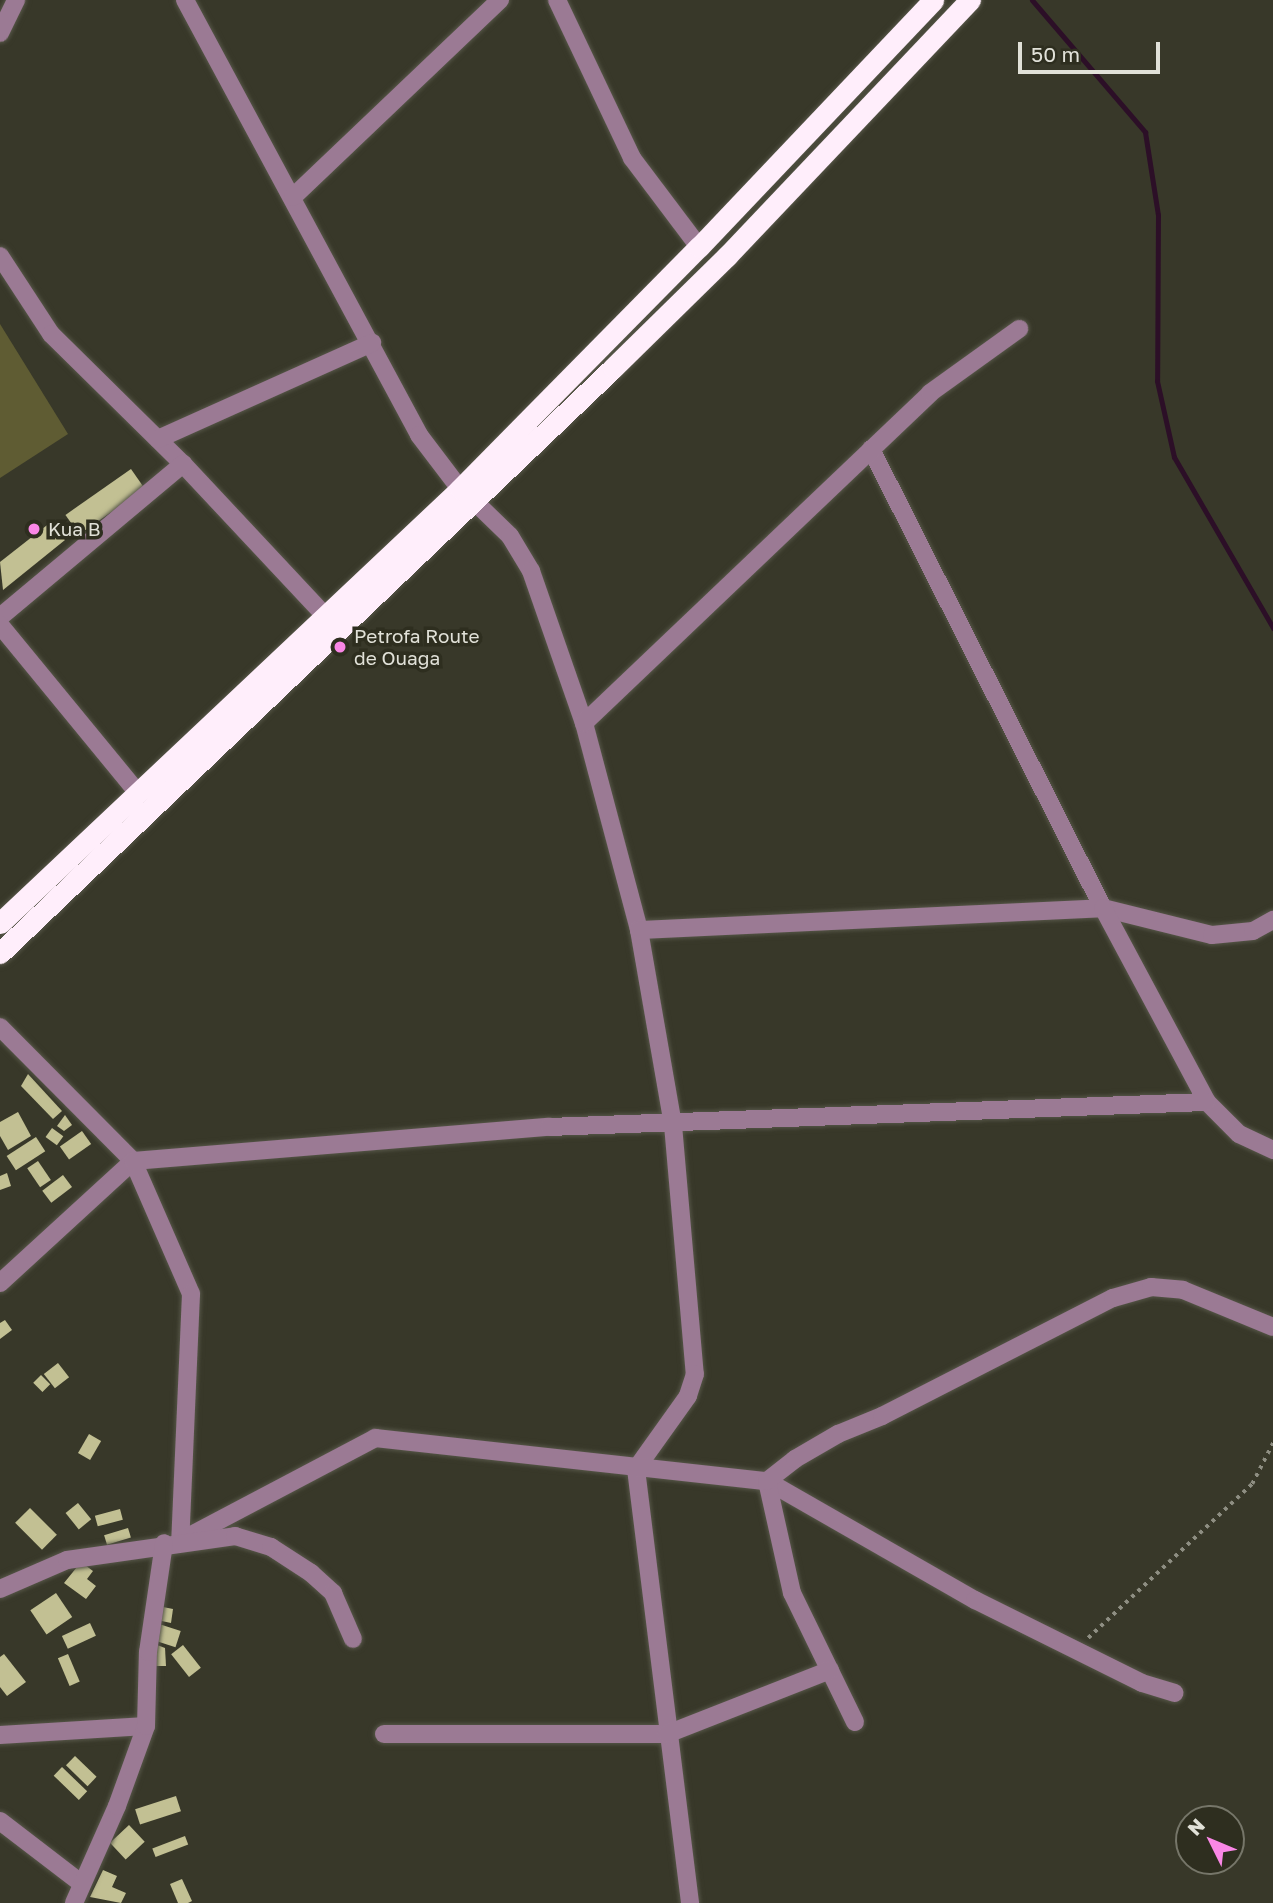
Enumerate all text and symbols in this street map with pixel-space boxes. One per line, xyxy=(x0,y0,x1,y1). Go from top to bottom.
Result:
scale bar xyxy=(1021,28,1163,72)
text: 50 m xyxy=(1031,41,1080,67)
place label: Kua B xyxy=(48,518,100,540)
marker: Kua B xyxy=(26,521,42,537)
place label: Petrofa Route de Ouaga xyxy=(354,625,480,669)
marker: Petrofa Route de Ouaga xyxy=(332,639,348,655)
north arrow xyxy=(1175,1805,1245,1875)
text: N xyxy=(1182,1814,1209,1840)

